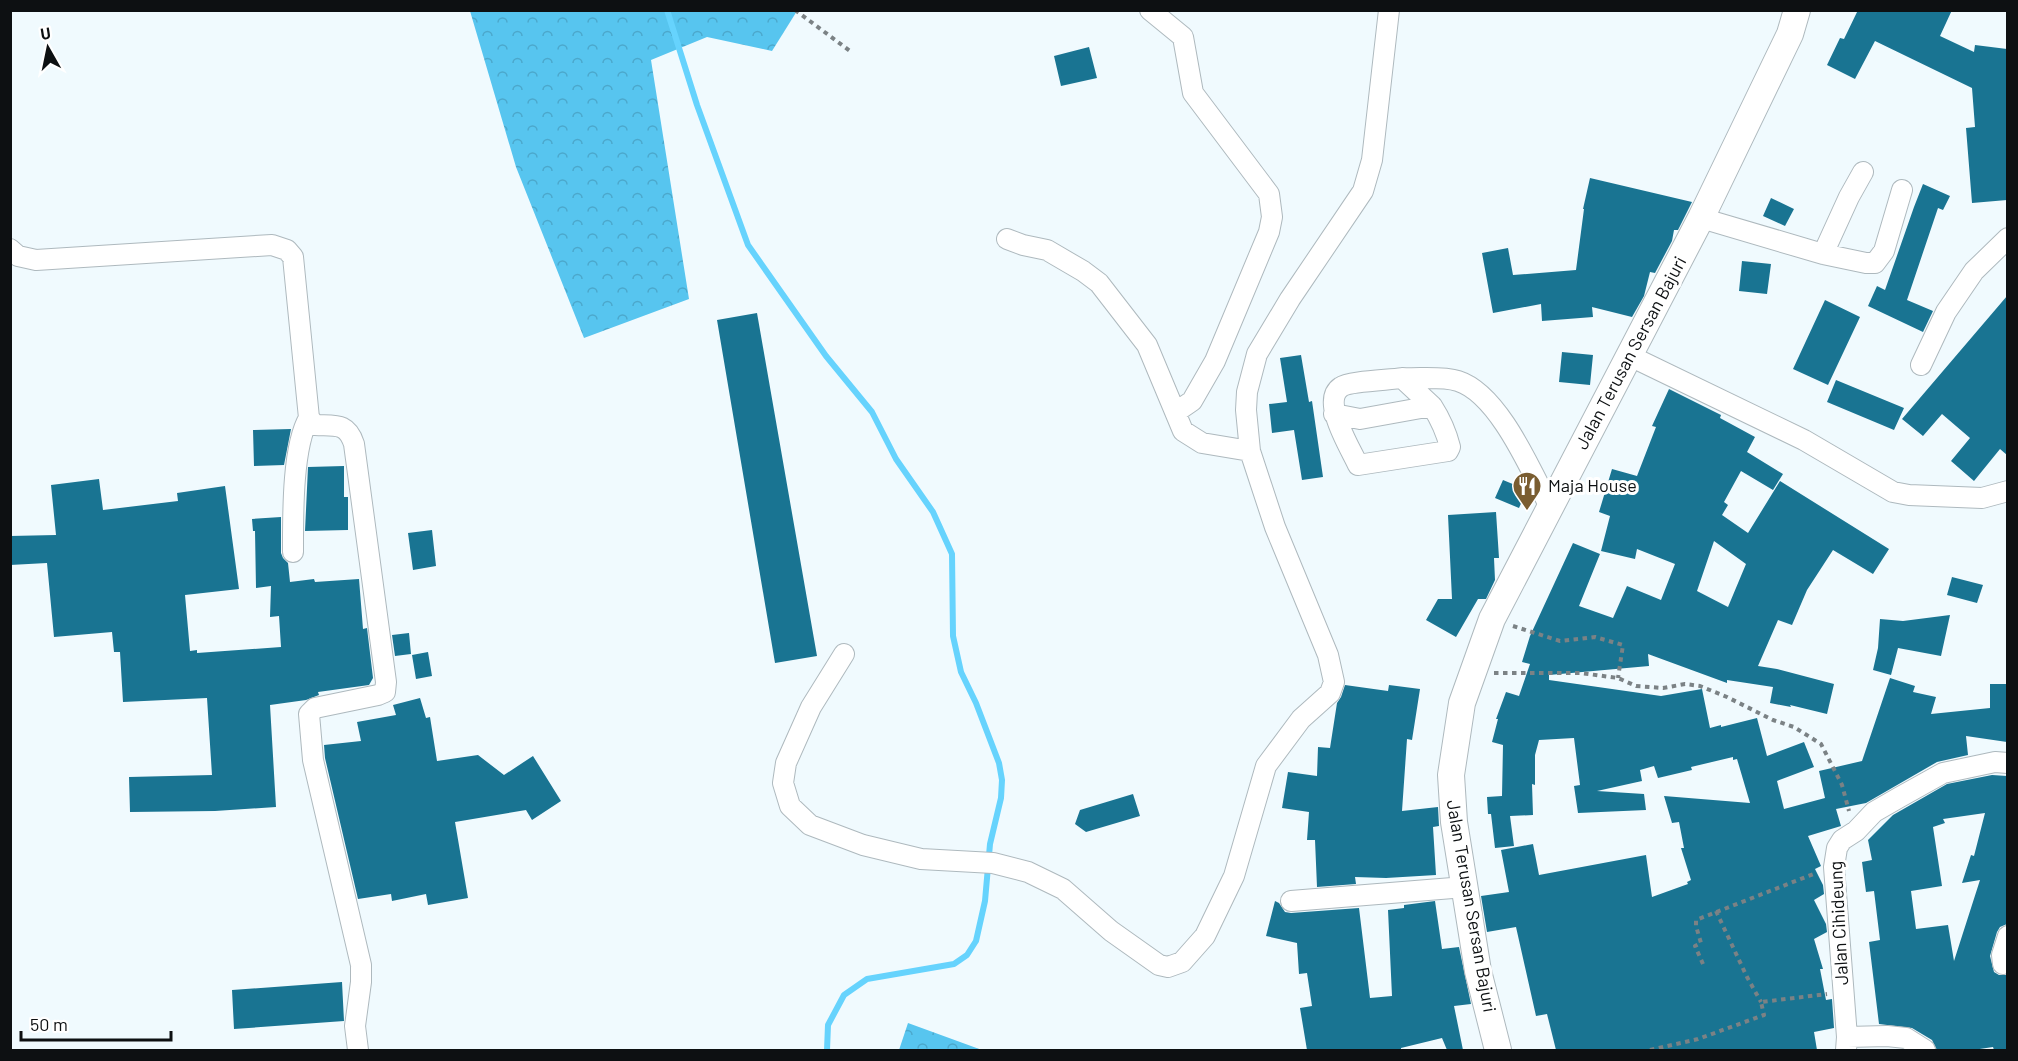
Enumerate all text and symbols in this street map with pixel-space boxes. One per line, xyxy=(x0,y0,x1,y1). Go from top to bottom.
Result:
north arrow xyxy=(18,18,78,78)
text: U xyxy=(39,23,52,43)
street label: Jalan Terusan Sersan Bajuri xyxy=(1570,252,1690,453)
restaurant icon: Maja House xyxy=(1511,470,1543,512)
place label: Maja House xyxy=(1548,474,1637,496)
street label: Jalan Terusan Sersan Bajuri xyxy=(1442,798,1502,1014)
street label: Jalan Cihideung xyxy=(1824,860,1852,986)
scale bar xyxy=(21,1004,171,1042)
text: 50 m xyxy=(30,1013,68,1035)

